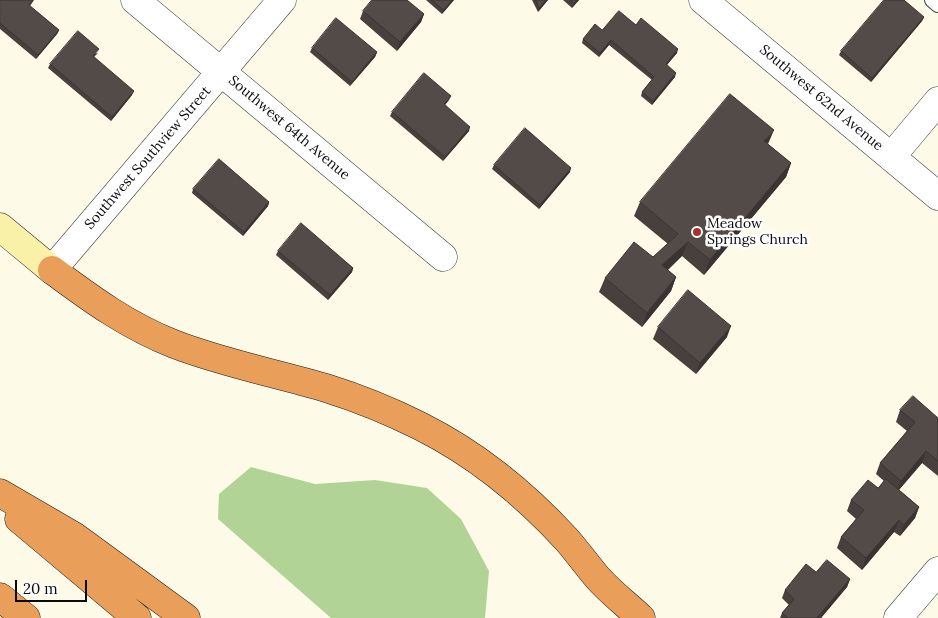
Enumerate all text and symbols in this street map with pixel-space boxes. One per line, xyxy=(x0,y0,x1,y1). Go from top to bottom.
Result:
street label: Southwest 62nd Avenue xyxy=(756,41,886,155)
street label: Southwest 64th Avenue xyxy=(225,72,353,184)
street label: Southwest Southview Street xyxy=(81,83,215,233)
place label: Meadow Springs Church xyxy=(707,216,808,248)
marker: Meadow Springs Church xyxy=(691,226,703,238)
scale bar xyxy=(18,570,90,602)
text: 20 m xyxy=(23,579,58,598)

